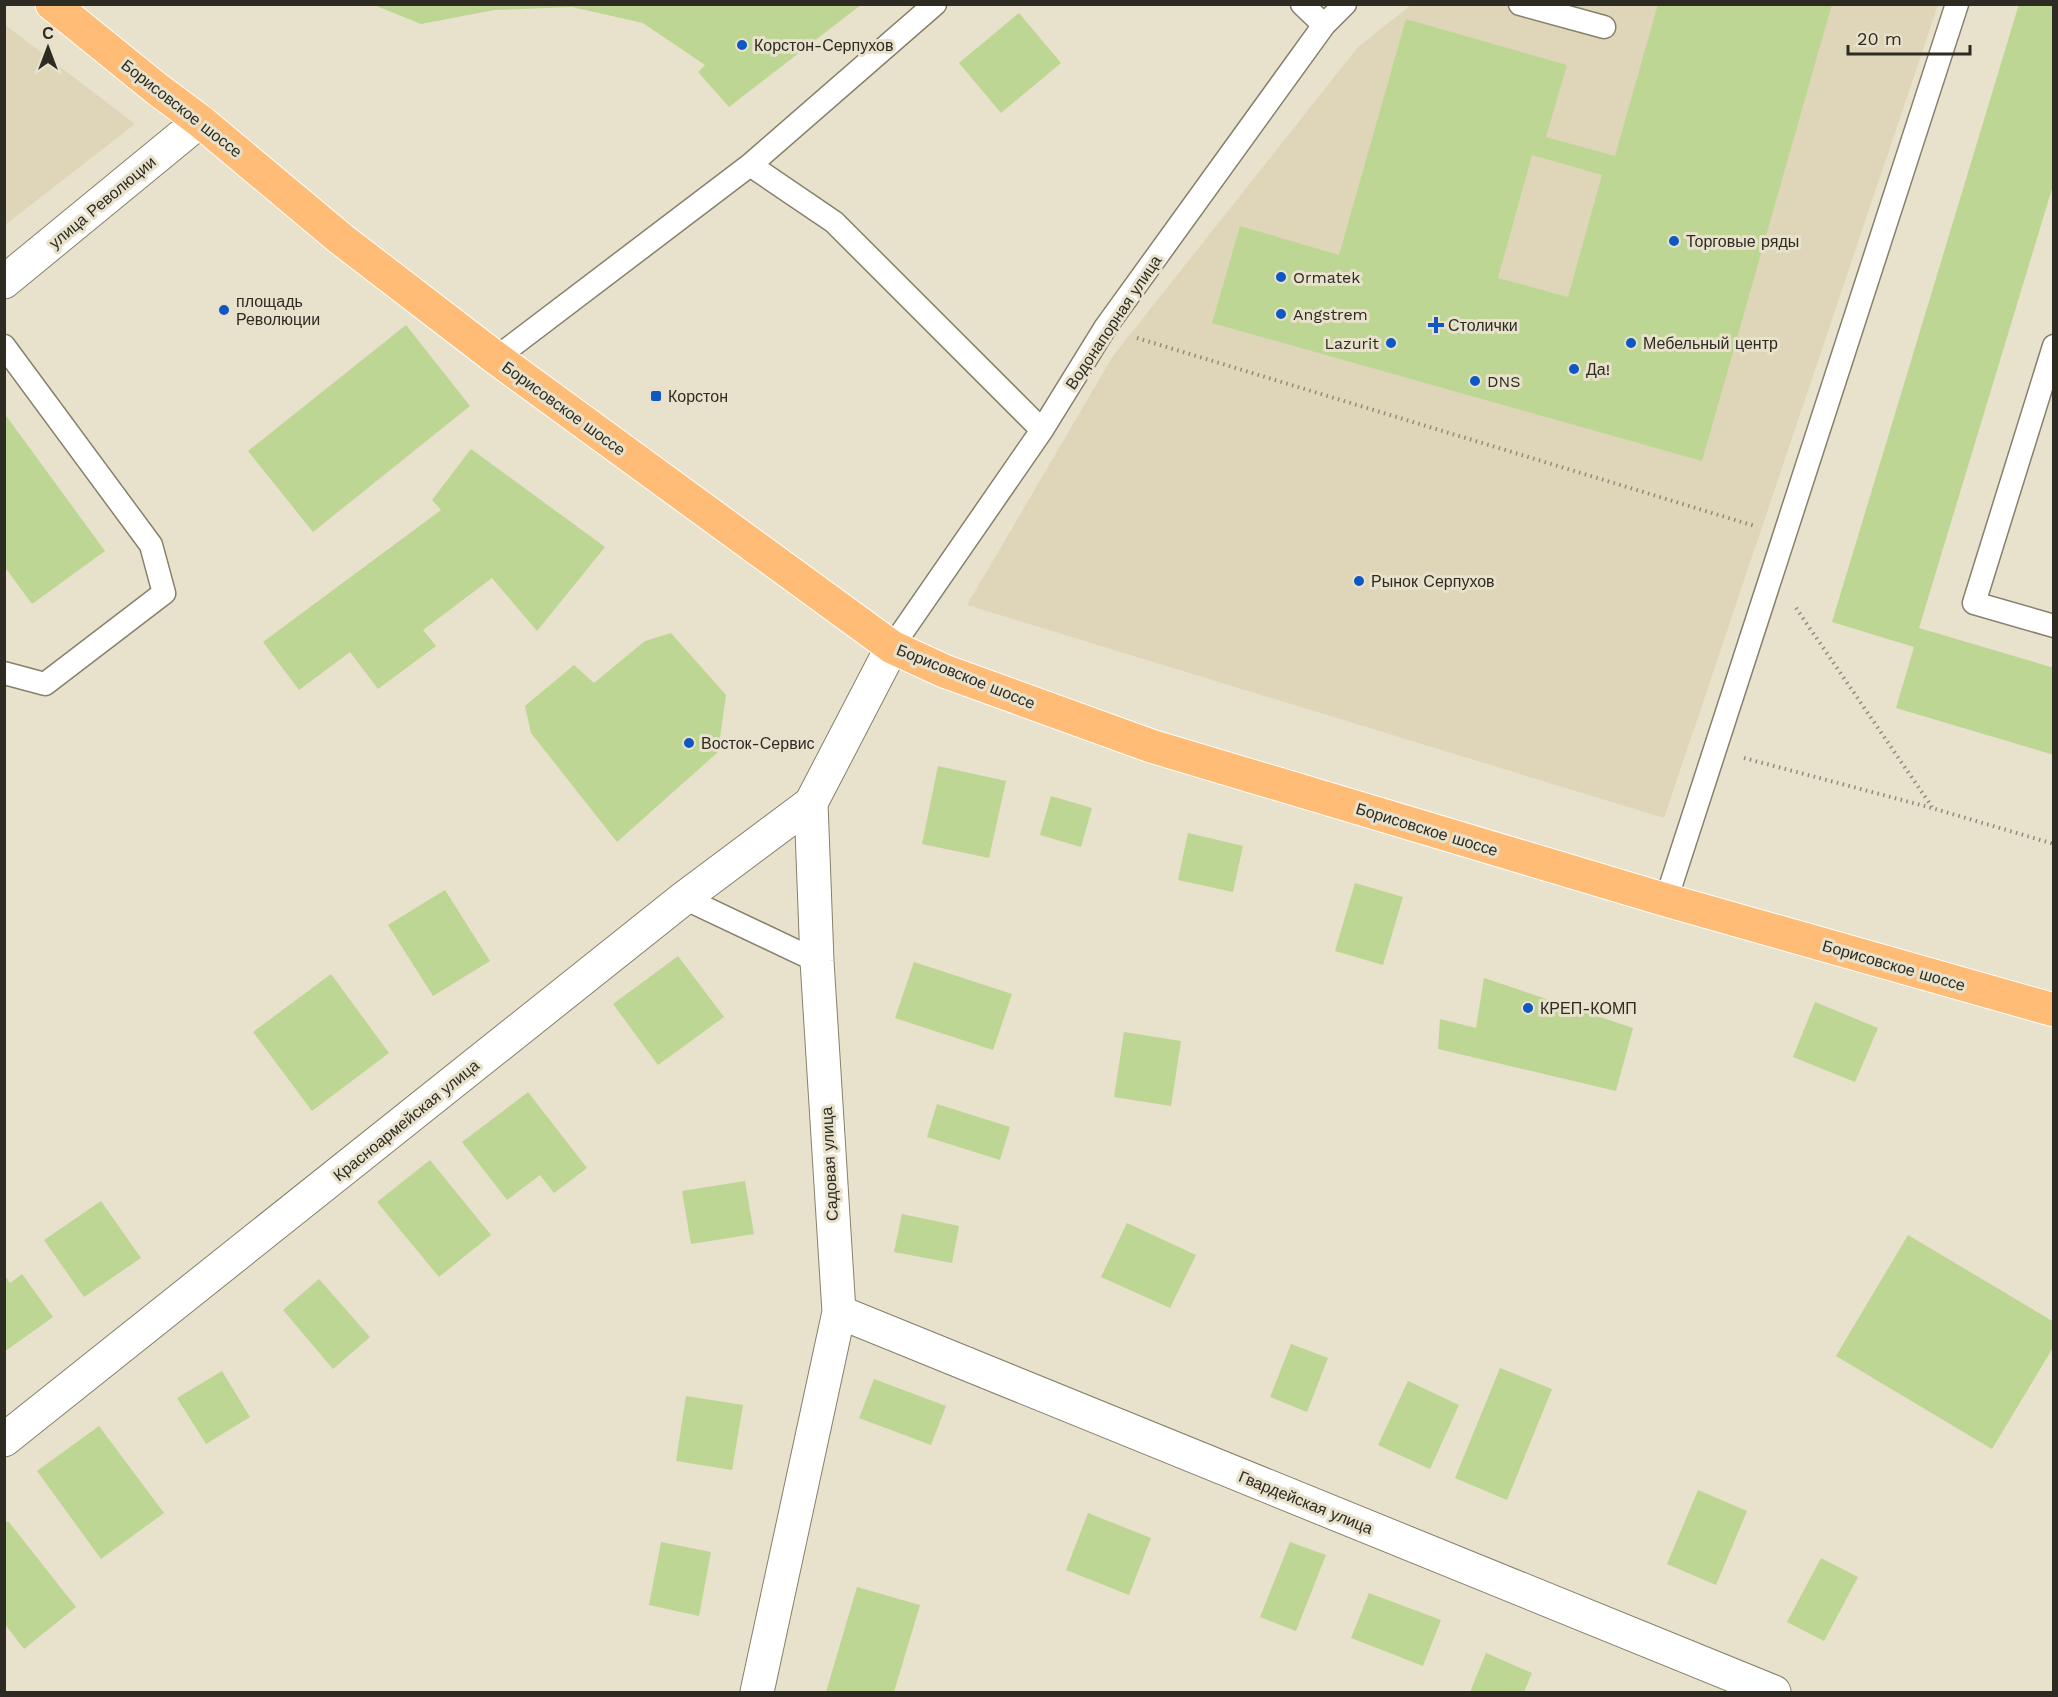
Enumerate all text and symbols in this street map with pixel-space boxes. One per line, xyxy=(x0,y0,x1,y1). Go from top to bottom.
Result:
north arrow xyxy=(18,18,78,78)
scale bar xyxy=(1848,18,1970,56)
text: С xyxy=(42,24,54,43)
text: 20 m xyxy=(1857,28,1902,49)
place label: Корстон-Серпухов xyxy=(754,36,893,55)
marker: Корстон-Серпухов xyxy=(735,38,749,52)
street label: Борисовское шоссе xyxy=(118,55,246,161)
street label: улица Революции xyxy=(45,152,160,253)
place label: Торговые ряды xyxy=(1686,232,1799,251)
marker: Торговые ряды xyxy=(1667,234,1681,248)
street label: Водонапорная улица xyxy=(1062,252,1165,393)
place label: Ormatek xyxy=(1293,268,1360,287)
marker: Ormatek xyxy=(1274,270,1288,284)
place label: площадь Революции xyxy=(236,292,320,329)
marker: площадь Революции xyxy=(217,303,231,317)
place label: Angstrem xyxy=(1293,305,1368,324)
marker: Angstrem xyxy=(1274,307,1288,321)
place label: Столички xyxy=(1448,316,1518,335)
marker: Столички xyxy=(1429,318,1443,332)
place label: Lazurit xyxy=(1324,334,1379,353)
place label: Мебельный центр xyxy=(1643,334,1778,353)
marker: Lazurit xyxy=(1384,336,1398,350)
marker: Мебельный центр xyxy=(1624,336,1638,350)
street label: Борисовское шоссе xyxy=(498,357,629,460)
place label: Да! xyxy=(1586,360,1610,379)
marker: Да! xyxy=(1567,362,1581,376)
place label: DNS xyxy=(1487,372,1521,391)
marker: DNS xyxy=(1468,374,1482,388)
place label: Корстон xyxy=(668,387,728,406)
marker: Корстон xyxy=(649,389,663,403)
place label: Рынок Серпухов xyxy=(1371,572,1495,591)
marker: Рынок Серпухов xyxy=(1352,574,1366,588)
street label: Борисовское шоссе xyxy=(894,640,1038,713)
place label: Восток-Сервис xyxy=(701,734,815,753)
marker: Восток-Сервис xyxy=(682,736,696,750)
street label: Борисовское шоссе xyxy=(1353,799,1500,860)
street label: Борисовское шоссе xyxy=(1820,936,1968,995)
place label: КРЕП-КОМП xyxy=(1540,999,1637,1018)
marker: КРЕП-КОМП xyxy=(1521,1001,1535,1015)
street label: Красноармейская улица xyxy=(330,1056,483,1185)
street label: Садовая улица xyxy=(817,1106,842,1221)
street label: Гвардейская улица xyxy=(1236,1467,1376,1538)

